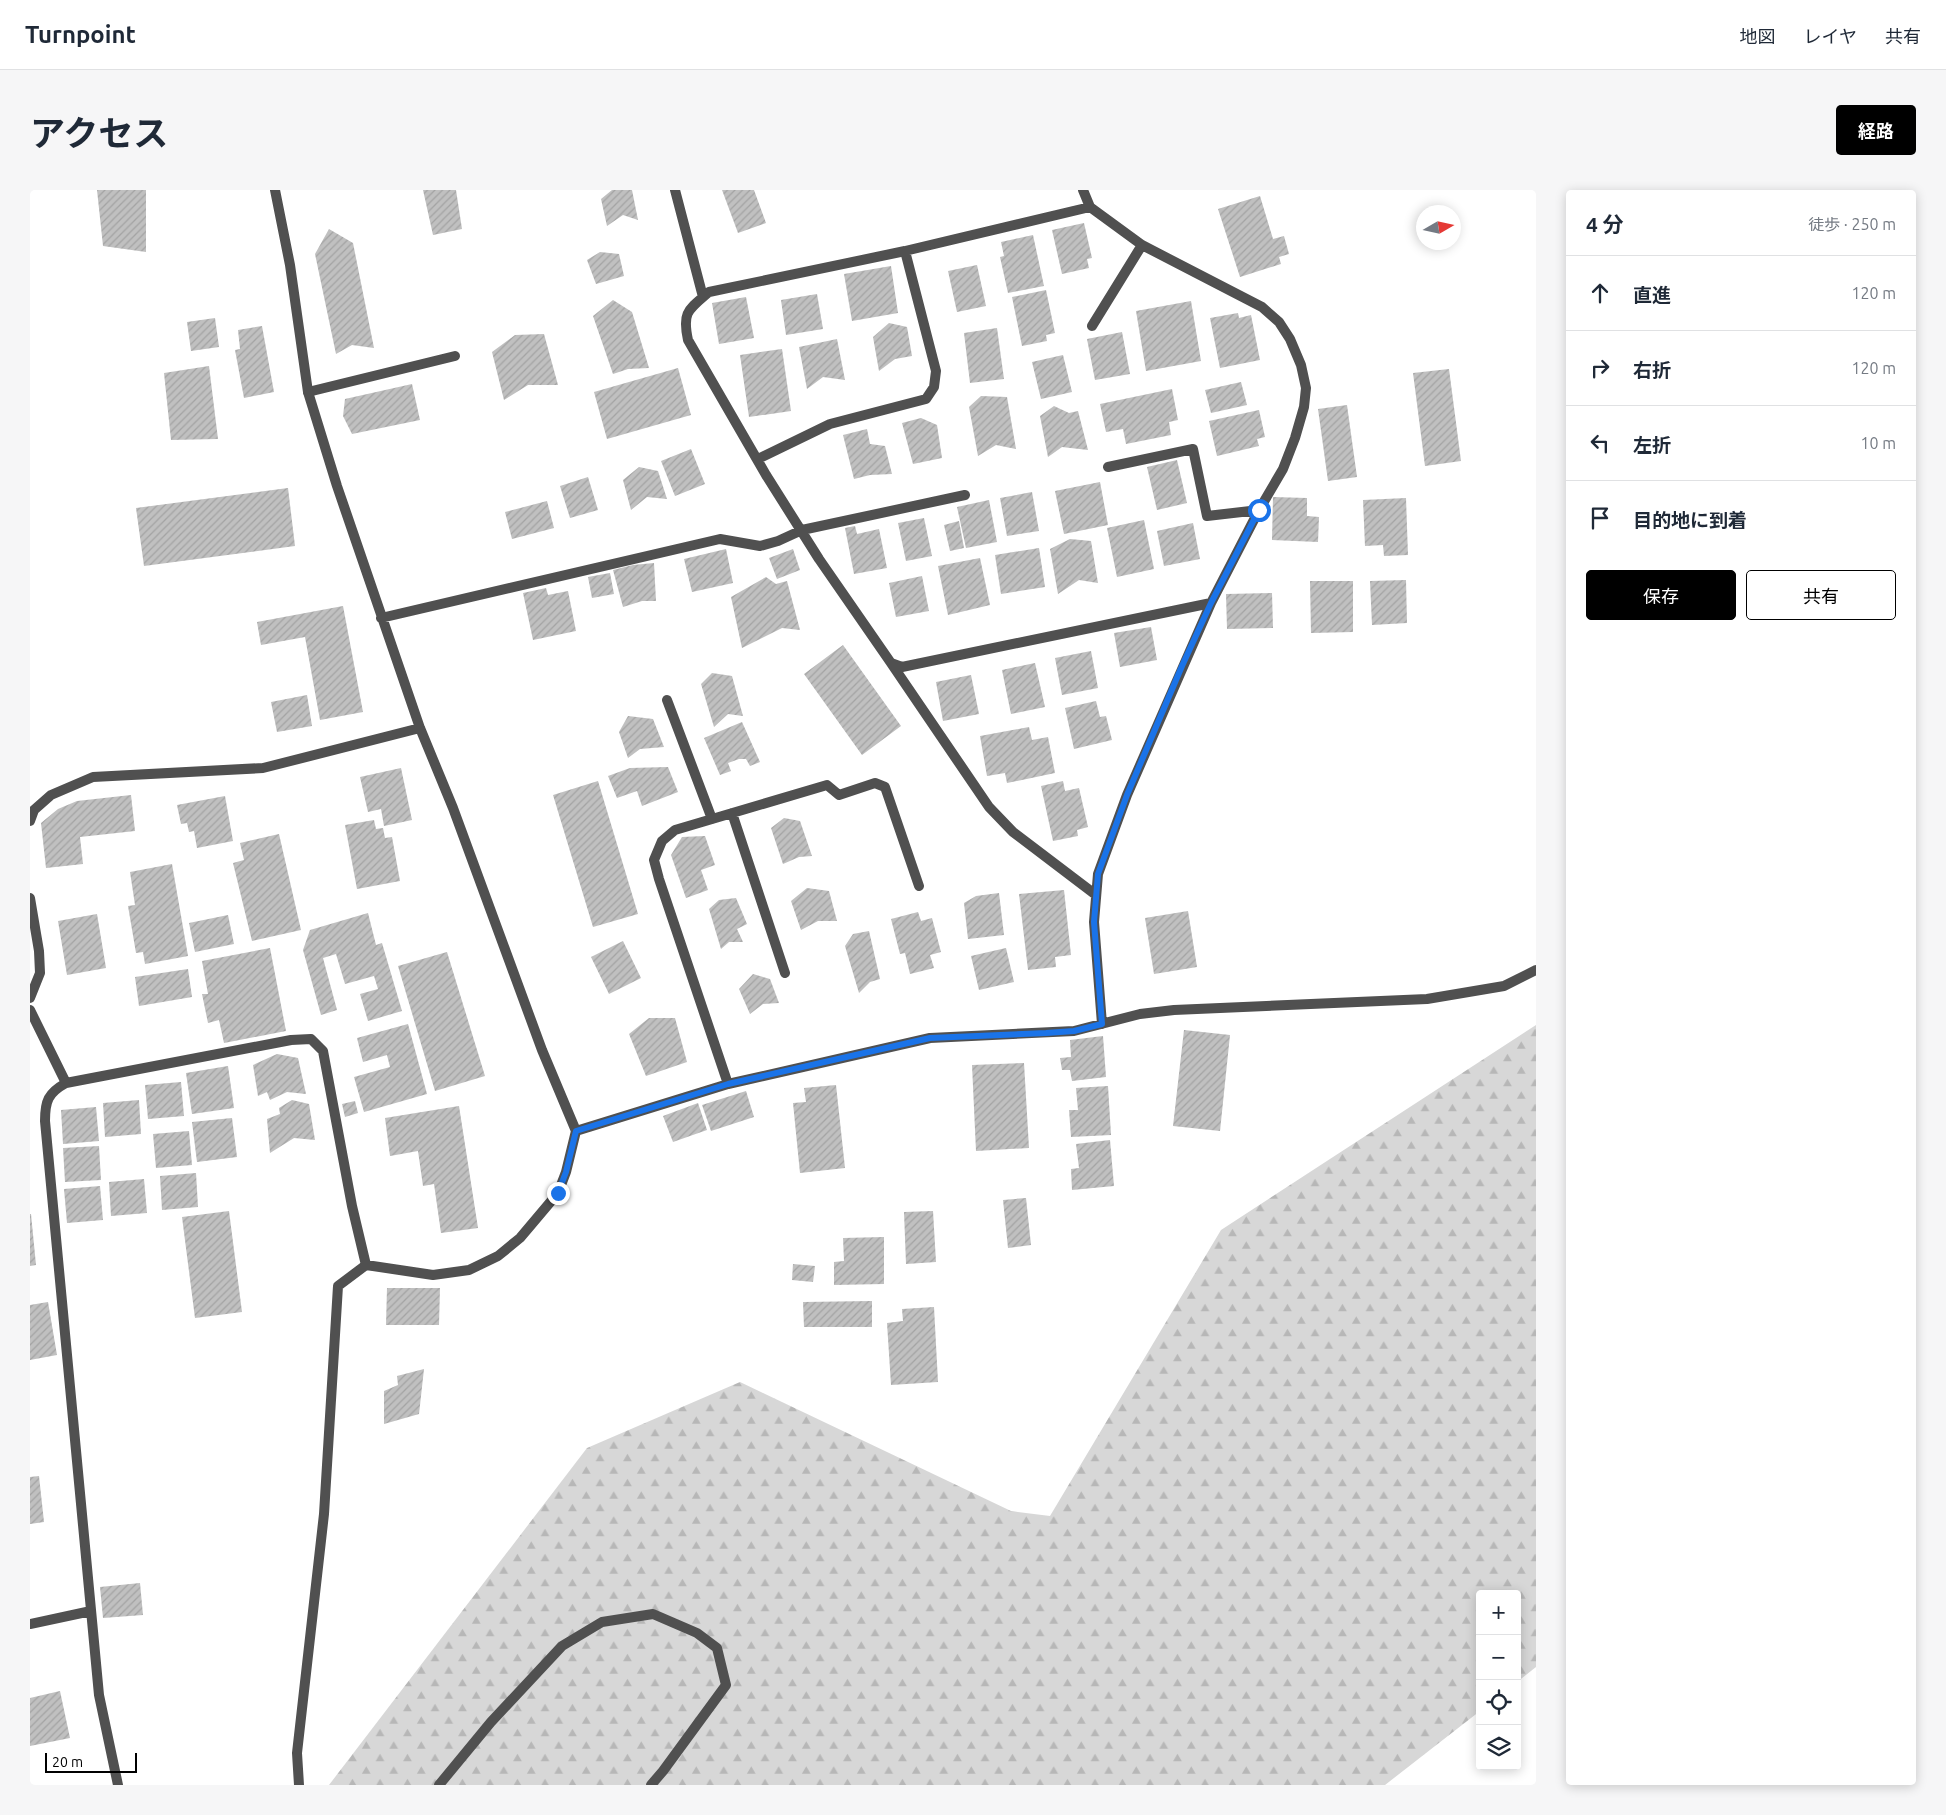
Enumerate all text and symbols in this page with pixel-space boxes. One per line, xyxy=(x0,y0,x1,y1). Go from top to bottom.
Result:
text: Turnpoint xyxy=(25,21,136,48)
text: 地図 xyxy=(1740,26,1776,46)
text: レイヤ xyxy=(1804,26,1857,46)
text: 共有 xyxy=(1885,26,1921,46)
button: 経路 xyxy=(1836,105,1916,155)
text: アクセス xyxy=(30,113,168,153)
north arrow xyxy=(1416,205,1461,250)
text: 4 分 xyxy=(1586,212,1624,236)
text: 徒歩 · 250 m xyxy=(1808,215,1896,233)
icon: ahead xyxy=(1586,279,1614,307)
text: 直進 xyxy=(1633,284,1671,306)
text: 120 m xyxy=(1851,284,1896,302)
icon: right xyxy=(1586,354,1614,382)
text: 右折 xyxy=(1633,359,1671,381)
text: 120 m xyxy=(1851,359,1896,377)
icon: left xyxy=(1586,429,1614,457)
text: 左折 xyxy=(1633,434,1671,456)
text: 10 m xyxy=(1860,434,1896,452)
route start xyxy=(1248,499,1271,522)
icon: arrive xyxy=(1586,504,1614,532)
text: 目的地に到着 xyxy=(1633,509,1747,531)
button: 保存 xyxy=(1586,570,1736,620)
button: 共有 xyxy=(1746,570,1896,620)
route end xyxy=(547,1182,570,1205)
map controls xyxy=(1476,1590,1521,1770)
button: + xyxy=(1476,1590,1521,1635)
button: − xyxy=(1476,1635,1521,1680)
button: locate xyxy=(1476,1680,1521,1725)
button: layers xyxy=(1476,1725,1521,1770)
scale bar xyxy=(45,1750,138,1773)
text: 20 m xyxy=(52,1754,83,1770)

